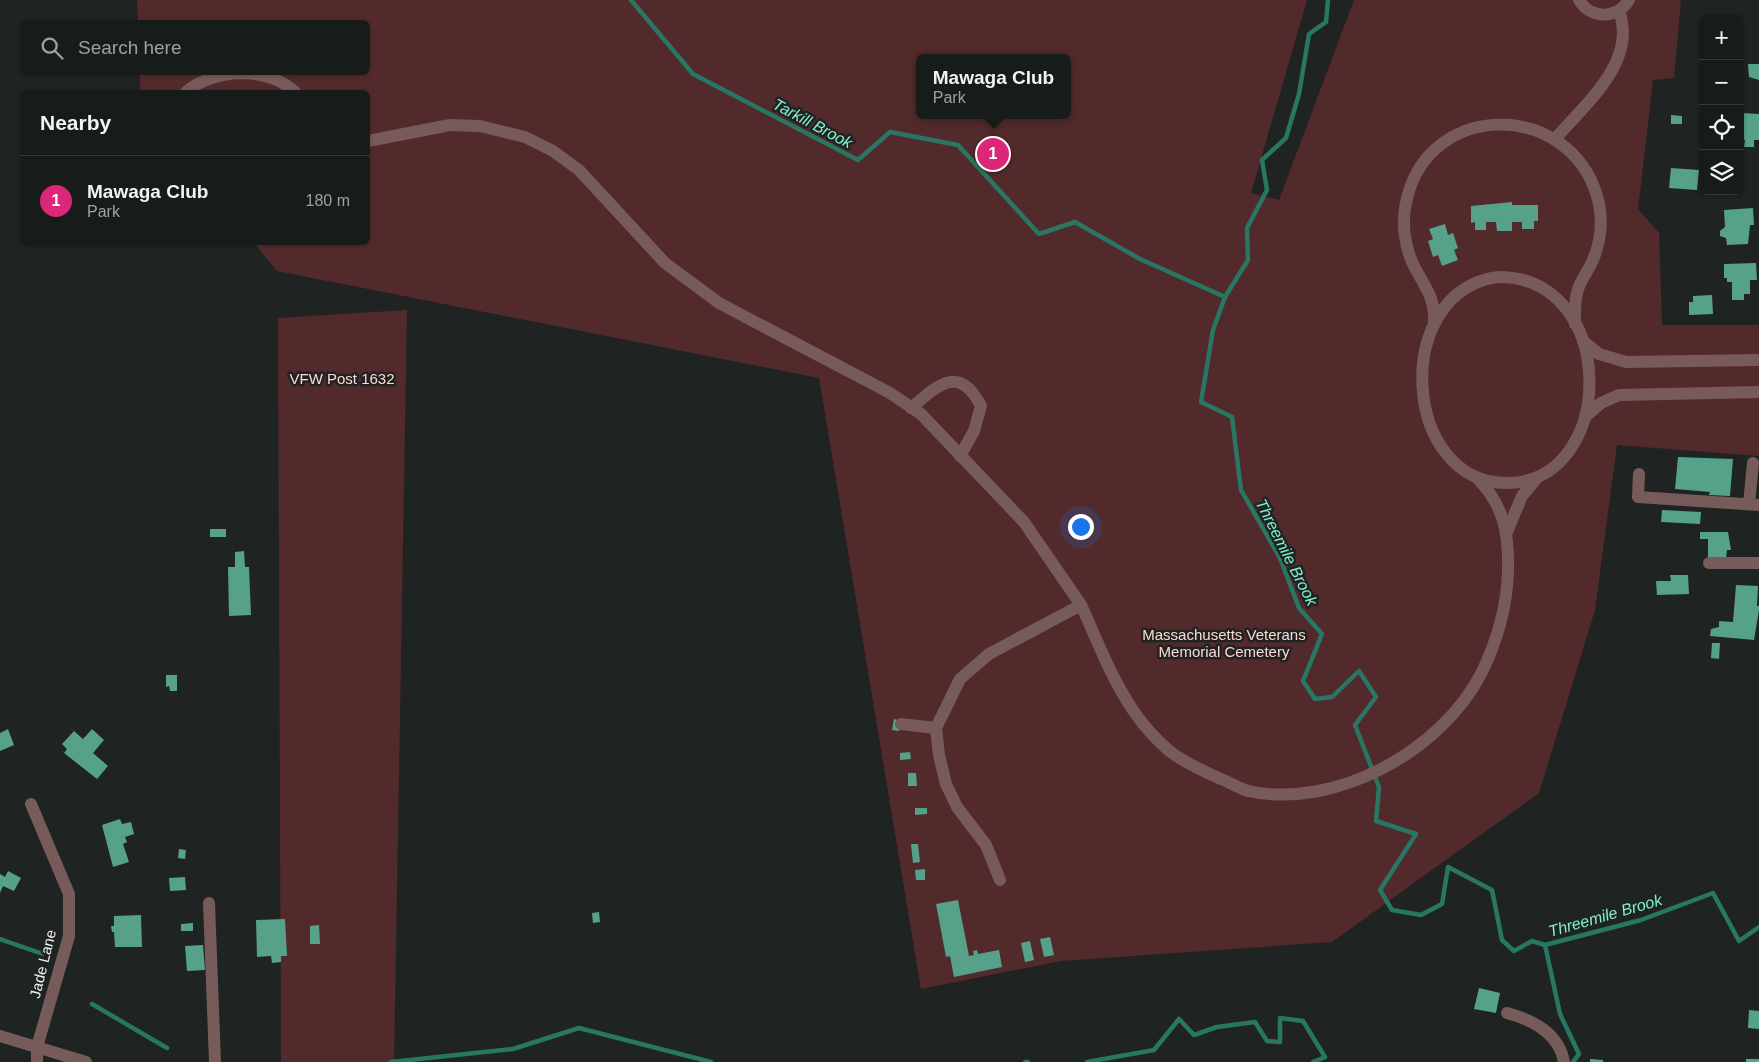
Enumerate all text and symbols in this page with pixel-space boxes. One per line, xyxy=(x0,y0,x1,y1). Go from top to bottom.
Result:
map controls xyxy=(1699,15,1744,195)
button: + xyxy=(1699,15,1744,60)
search box xyxy=(20,20,370,75)
icon: search xyxy=(38,34,66,62)
text: Search here xyxy=(78,37,182,58)
popup xyxy=(916,54,1071,119)
button: − xyxy=(1699,60,1744,105)
text: Mawaga Club xyxy=(933,67,1054,88)
text: Park xyxy=(933,89,966,106)
water label: Tarkill Brook xyxy=(770,95,856,152)
button: locate xyxy=(1699,105,1744,150)
text: Nearby xyxy=(40,111,111,134)
pin: 1 xyxy=(977,135,1009,173)
button: layers xyxy=(1699,150,1744,195)
text: Mawaga Club xyxy=(87,181,208,202)
text: 1 xyxy=(52,192,60,209)
text: 180 m xyxy=(306,192,350,209)
text: Park xyxy=(87,203,120,220)
park label: VFW Post 1632 xyxy=(289,370,395,387)
water label: Threemile Brook xyxy=(1252,496,1321,609)
your location xyxy=(1068,514,1094,540)
park label: Massachusetts Veterans Memorial Cemetery xyxy=(1142,626,1306,660)
water label: Threemile Brook xyxy=(1546,891,1665,940)
street label: Jade Lane xyxy=(26,928,59,1000)

